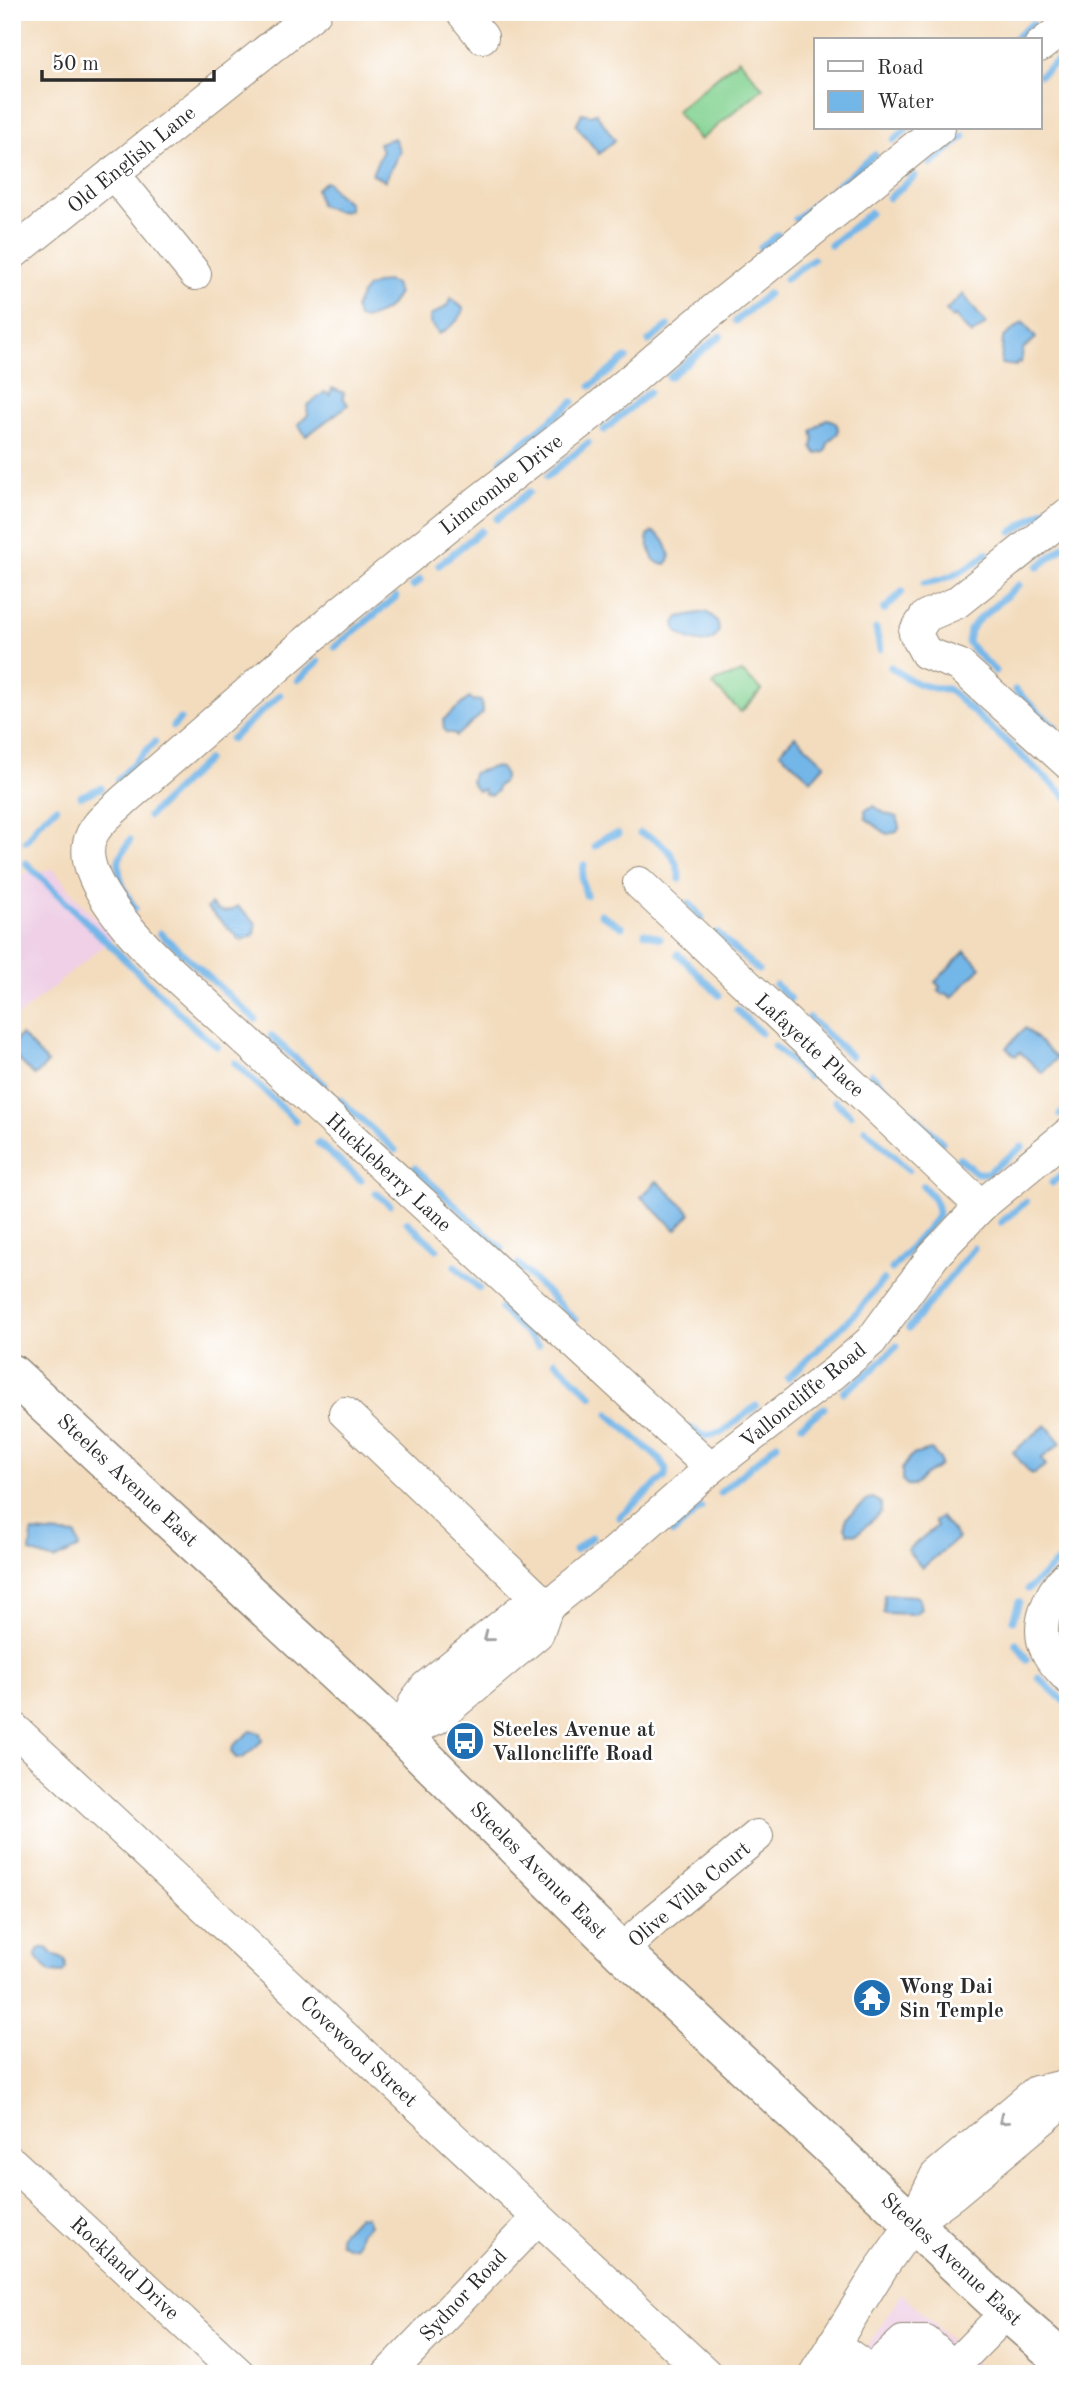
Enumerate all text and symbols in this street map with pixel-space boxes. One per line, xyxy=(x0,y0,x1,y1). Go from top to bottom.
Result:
scale bar xyxy=(42,38,214,82)
legend xyxy=(814,38,1042,130)
text: 50 m xyxy=(52,54,99,75)
text: Road xyxy=(877,58,924,79)
text: Water xyxy=(877,92,934,113)
street label: Old English Lane xyxy=(64,102,200,218)
street label: Limcombe Drive xyxy=(437,431,567,539)
street label: Lafayette Place xyxy=(750,990,868,1102)
street label: Huckleberry Lane xyxy=(321,1110,455,1236)
street label: Valloncliffe Road xyxy=(737,1339,871,1453)
street label: Steeles Avenue East xyxy=(53,1411,201,1551)
one-way arrow xyxy=(484,1629,497,1641)
bus stop icon: Steeles Avenue at Valloncliffe Road xyxy=(444,1720,486,1762)
place label: Steeles Avenue at Valloncliffe Road xyxy=(492,1720,655,1765)
street label: Steeles Avenue East xyxy=(465,1799,610,1944)
street label: Olive Villa Court xyxy=(625,1838,755,1952)
temple icon: Wong Dai Sin Temple xyxy=(851,1977,893,2019)
place label: Wong Dai Sin Temple xyxy=(899,1977,1004,2022)
street label: Covewood Street xyxy=(295,1993,421,2112)
one-way arrow xyxy=(999,2111,1011,2124)
street label: Steeles Avenue East xyxy=(877,2190,1025,2330)
street label: Rockland Drive xyxy=(66,2214,182,2325)
street label: Sydnor Road xyxy=(416,2246,512,2346)

